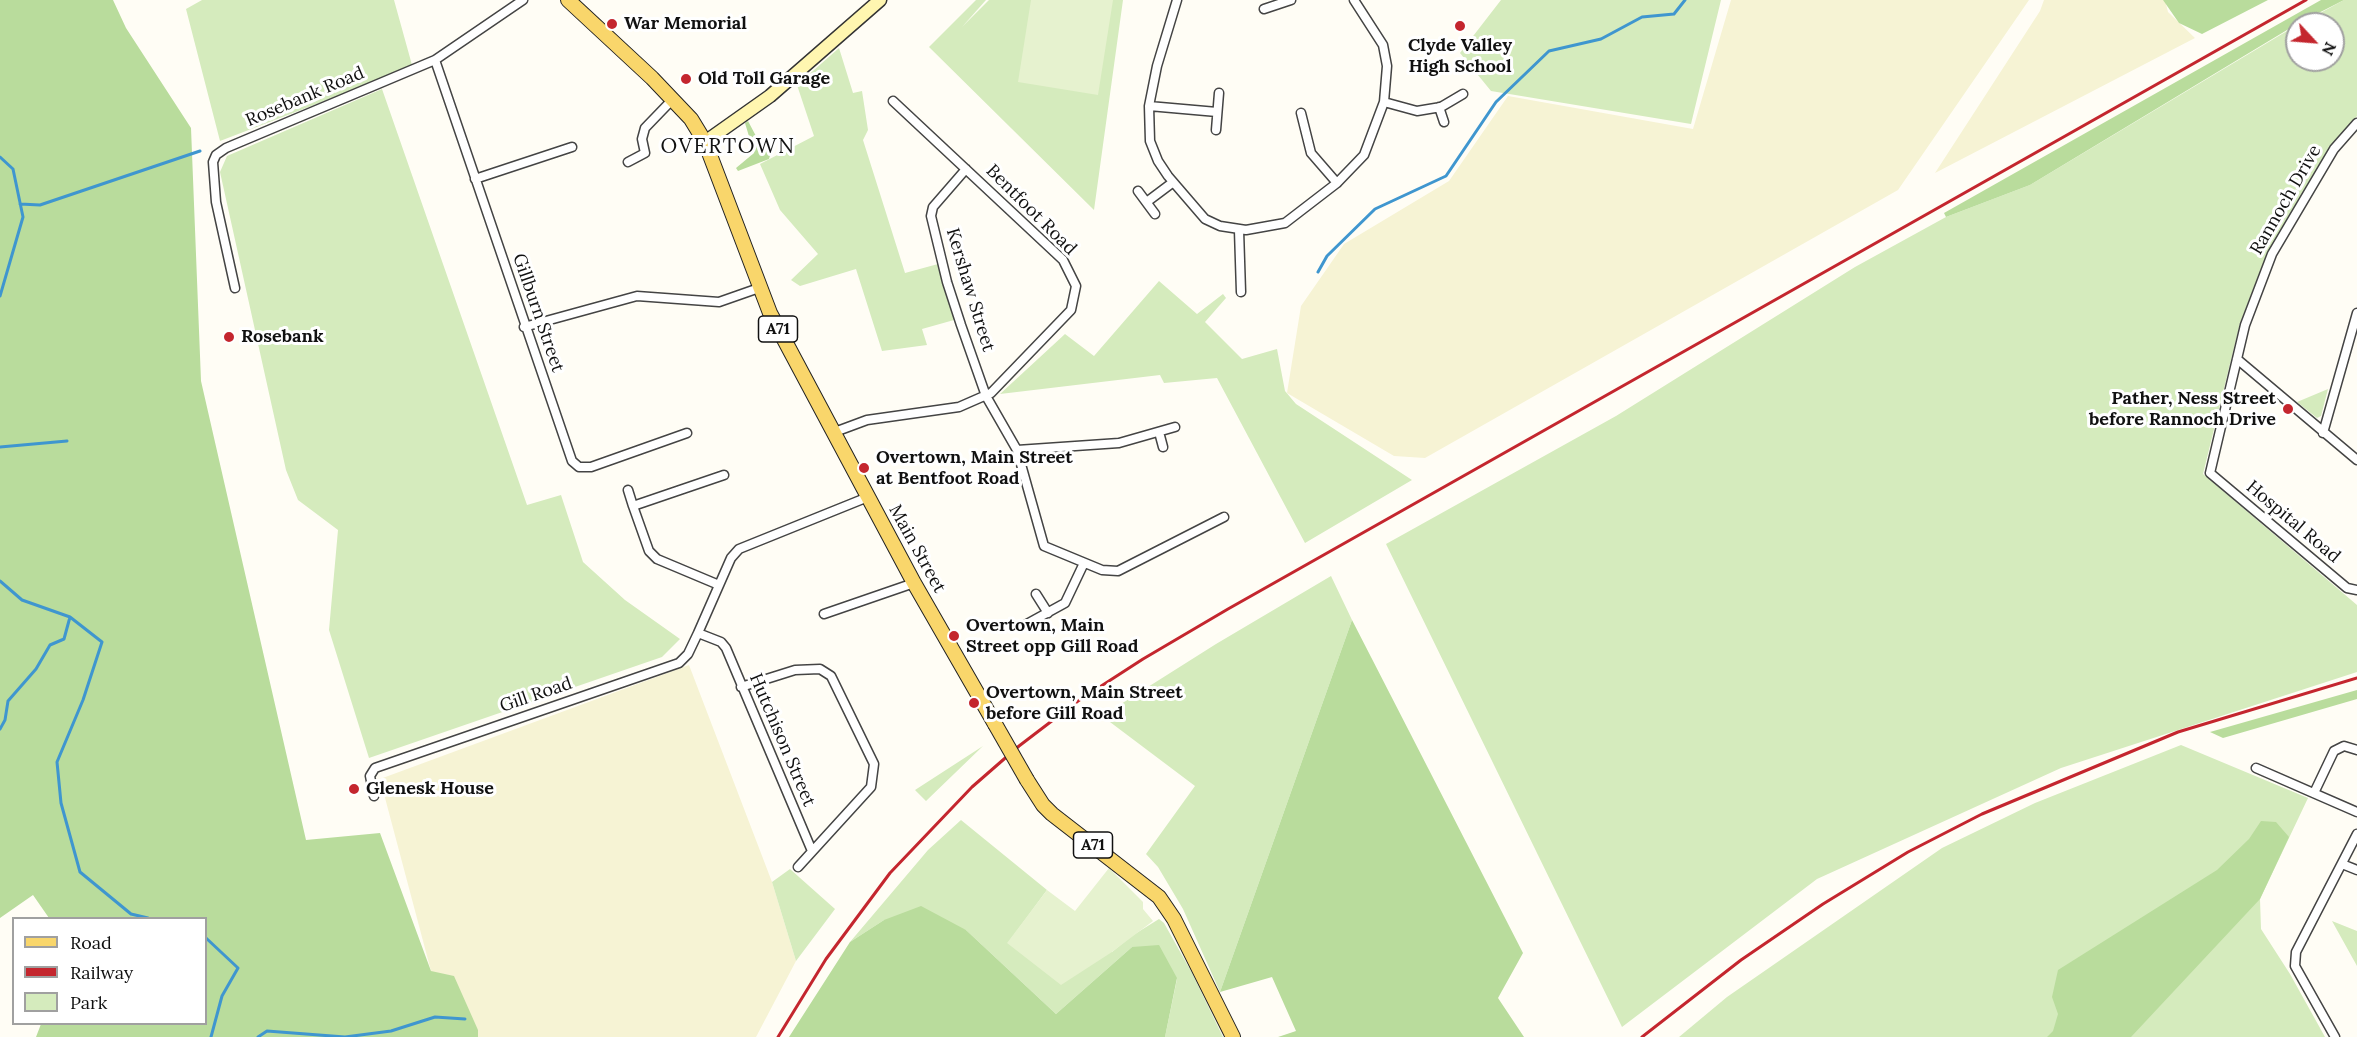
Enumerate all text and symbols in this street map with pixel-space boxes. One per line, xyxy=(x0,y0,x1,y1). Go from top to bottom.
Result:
north arrow xyxy=(2285,12,2345,72)
place label: War Memorial xyxy=(624,13,747,35)
marker: War Memorial xyxy=(605,17,619,31)
marker: Clyde Valley High School xyxy=(1453,19,1467,33)
place label: Clyde Valley High School xyxy=(1408,35,1512,78)
text: N xyxy=(2318,39,2341,59)
street label: Rosebank Road xyxy=(242,62,368,132)
place label: Old Toll Garage xyxy=(698,68,830,90)
marker: Old Toll Garage xyxy=(679,72,693,86)
district label: OVERTOWN xyxy=(660,134,796,160)
street label: Rannoch Drive xyxy=(2246,141,2326,259)
street label: Bentfoot Road xyxy=(981,160,1081,260)
street label: Kershaw Street xyxy=(941,226,999,354)
street label: Gillburn Street xyxy=(508,251,568,375)
road number: A71 xyxy=(758,316,798,342)
place label: Rosebank xyxy=(241,326,324,348)
marker: Rosebank xyxy=(222,330,236,344)
place label: Pather, Ness Street before Rannoch Drive xyxy=(2089,388,2276,430)
marker: Pather, Ness Street before Rannoch Drive xyxy=(2281,402,2295,416)
place label: Overtown, Main Street at Bentfoot Road xyxy=(876,447,1073,490)
marker: Overtown, Main Street at Bentfoot Road xyxy=(857,461,871,475)
street label: Hospital Road xyxy=(2242,476,2344,568)
street label: Main Street xyxy=(884,501,950,597)
place label: Overtown, Main Street opp Gill Road xyxy=(966,615,1138,658)
marker: Overtown, Main Street opp Gill Road xyxy=(947,629,961,643)
street label: Hutchison Street xyxy=(744,670,820,810)
street label: Gill Road xyxy=(497,673,575,717)
place label: Overtown, Main Street before Gill Road xyxy=(986,682,1183,724)
marker: Overtown, Main Street before Gill Road xyxy=(967,696,981,710)
place label: Glenesk House xyxy=(366,778,494,800)
marker: Glenesk House xyxy=(347,782,361,796)
road number: A71 xyxy=(1074,832,1112,858)
legend xyxy=(12,917,207,1025)
text: Road xyxy=(70,931,112,954)
text: Railway xyxy=(70,961,133,984)
text: Park xyxy=(70,991,107,1014)

